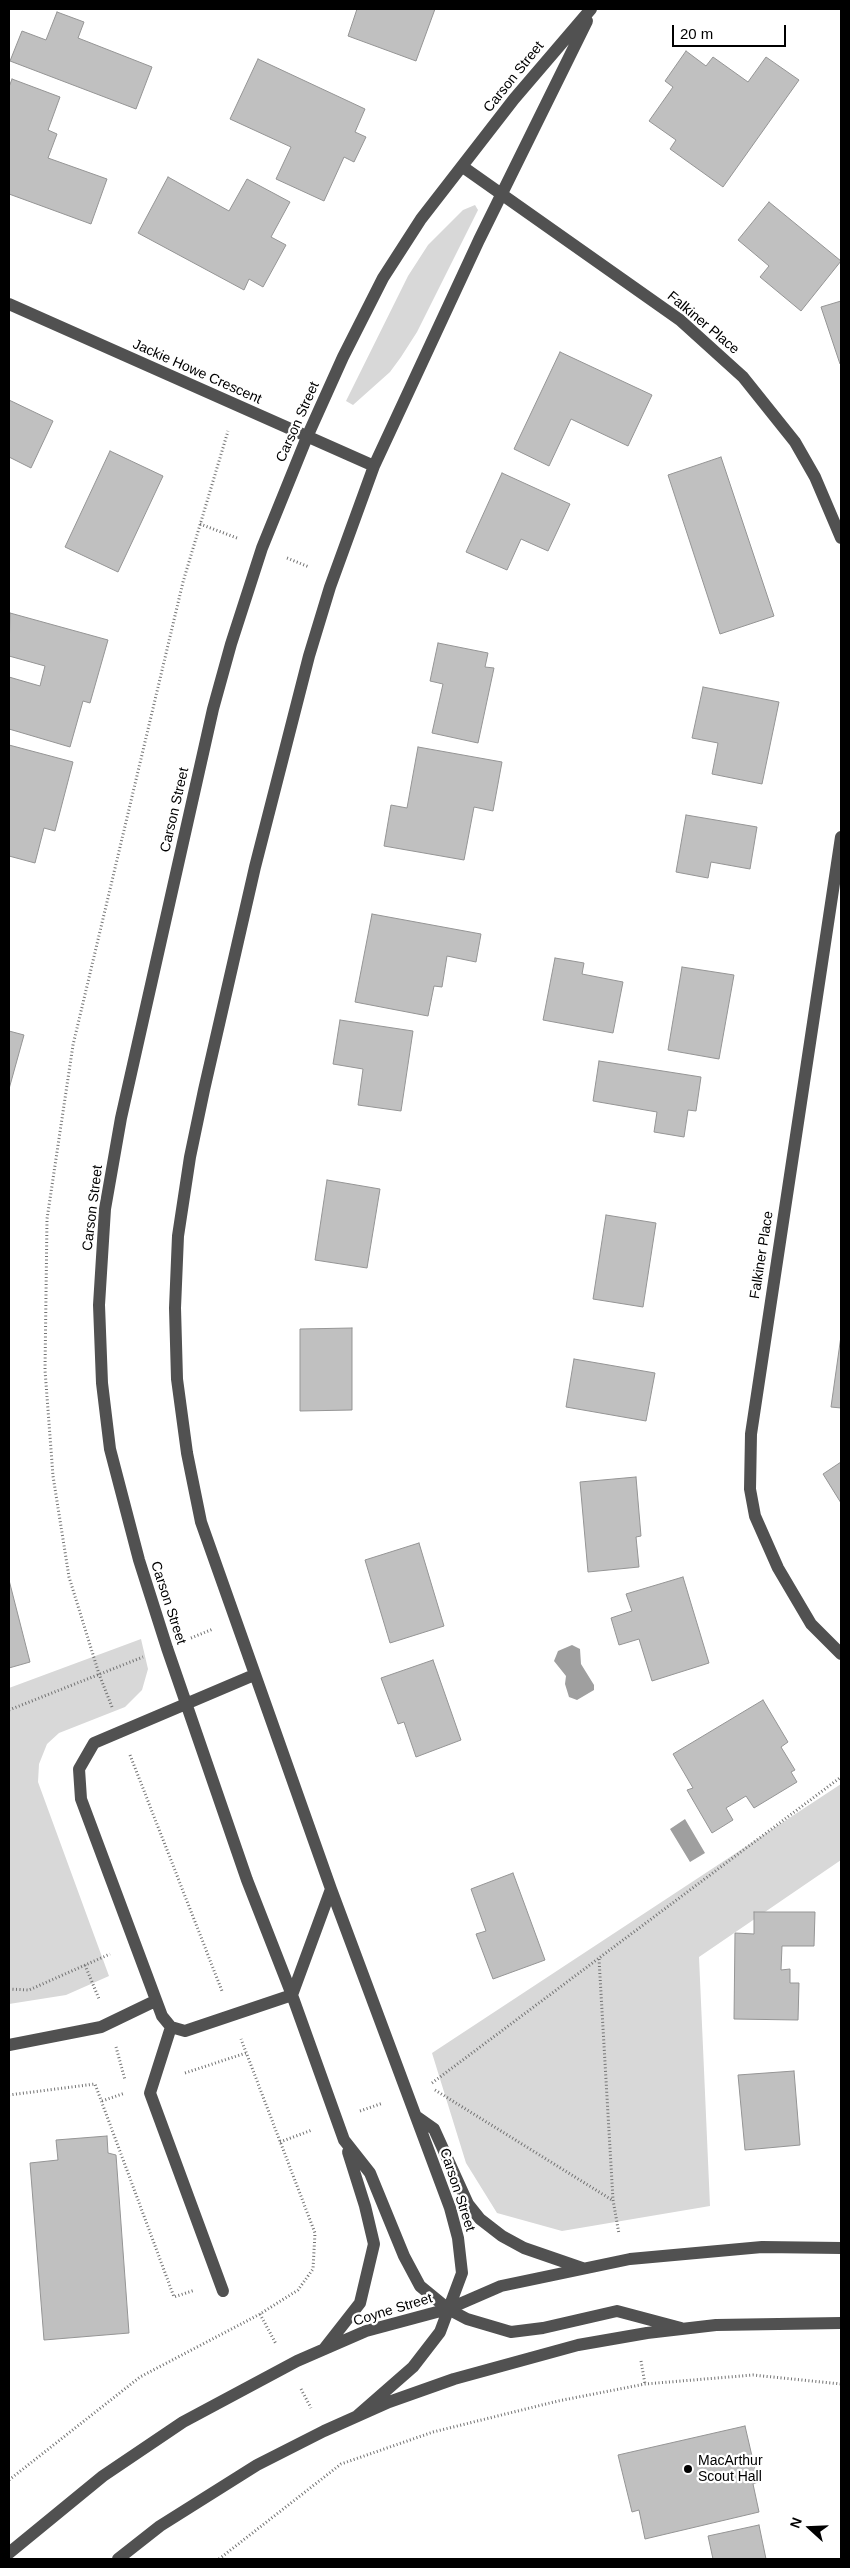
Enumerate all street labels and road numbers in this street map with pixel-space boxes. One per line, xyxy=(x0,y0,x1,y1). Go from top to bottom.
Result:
street label: Carson Street xyxy=(480,38,548,116)
street label: Falkiner Place xyxy=(664,288,742,358)
street label: Jackie Howe Crescent xyxy=(130,336,264,408)
street label: Carson Street xyxy=(273,379,323,465)
street label: Carson Street xyxy=(157,766,193,854)
street label: Carson Street xyxy=(79,1164,107,1252)
street label: Falkiner Place xyxy=(747,1210,777,1300)
street label: Carson Street xyxy=(147,1559,189,1647)
street label: Carson Street xyxy=(436,2146,478,2234)
street label: Coyne Street xyxy=(351,2290,435,2330)

